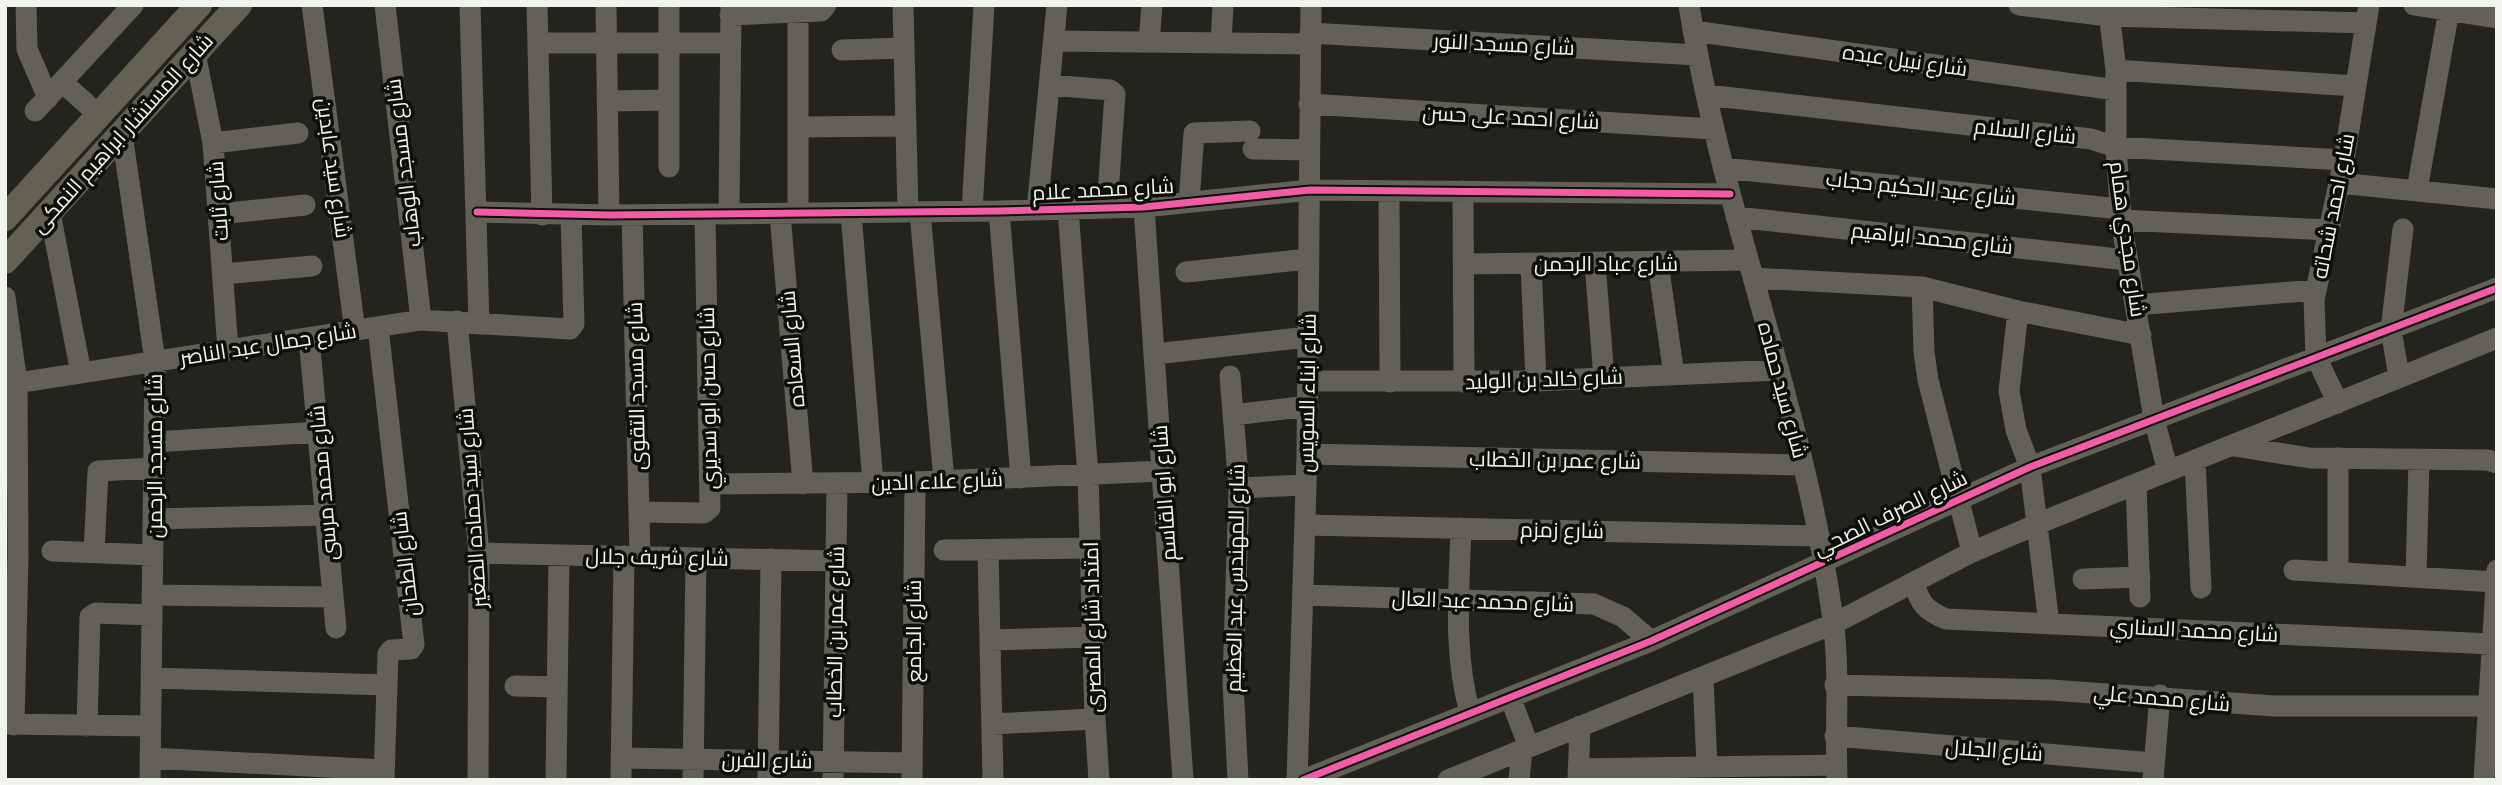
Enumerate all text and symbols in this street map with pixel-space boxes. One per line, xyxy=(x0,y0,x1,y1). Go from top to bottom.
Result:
street label: شارع المستشار ابراهيم النمكى xyxy=(26,28,220,239)
street label: شارع مسجد النور xyxy=(1432,28,1575,62)
street label: شارع نبيل عبده xyxy=(1841,39,1969,83)
street label: شارع مسجد الوهاب xyxy=(380,77,428,249)
street label: شارع سيد عابدين xyxy=(310,96,356,240)
street label: شارع احمد على حسن xyxy=(1422,100,1600,136)
street label: شارع السلام xyxy=(1973,113,2077,151)
street label: شارع احمد شحاته xyxy=(2307,131,2361,281)
street label: شارع مجدي همام xyxy=(2101,159,2151,319)
street label: شارع ثابت xyxy=(203,160,235,242)
street label: شارع عبد الحكيم حجاب xyxy=(1825,166,2017,212)
street label: شارع محمد علام xyxy=(1031,173,1175,207)
street label: شارع محمد ابراهيم xyxy=(1850,217,2014,261)
street label: شارع عباد الرحمن xyxy=(1534,251,1678,278)
street label: شارع السعاده xyxy=(774,289,812,408)
street label: شارع مسجد التقوى xyxy=(622,302,652,470)
street label: شارع حسن ابو سديري xyxy=(694,306,726,490)
street label: شارع ابناء السويس xyxy=(1293,313,1323,473)
street label: شارع جمال عبد الناصر xyxy=(177,318,358,372)
street label: شارع سيد حماده xyxy=(1751,319,1813,461)
street label: شارع خالد بن الوليد xyxy=(1465,364,1623,396)
street label: شارع مسجد الرحمن xyxy=(142,374,169,538)
street label: شارع محمد مرسى xyxy=(304,404,344,562)
street label: شارع سيد حماده الصغير xyxy=(453,407,494,610)
street label: شارع ابو القاسم xyxy=(1147,424,1183,562)
street label: شارع عمر بن الخطاب xyxy=(1469,446,1641,476)
street label: شارع المهندس عبد العظيم xyxy=(1221,463,1251,693)
street label: شارع الصرف الصحي xyxy=(1809,465,1973,565)
street label: شارع علاء الدين xyxy=(871,466,1003,498)
street label: شارع الطحان xyxy=(386,510,426,618)
street label: شارع زمزم xyxy=(1520,517,1604,545)
street label: امتداد شارع المصرى xyxy=(1078,541,1108,713)
street label: شارع شريف جلال xyxy=(585,543,729,573)
street label: شارع عمر بن الخطاب xyxy=(821,546,851,718)
street label: شارع الجامع xyxy=(901,580,928,682)
street label: شارع محمد عبد العال xyxy=(1391,585,1575,619)
street label: شارع محمد السناري xyxy=(2109,613,2279,651)
street label: شارع محمد علي xyxy=(2092,680,2231,720)
street label: شارع الجلال xyxy=(1944,734,2044,768)
street label: شارع الفرن xyxy=(721,747,813,775)

